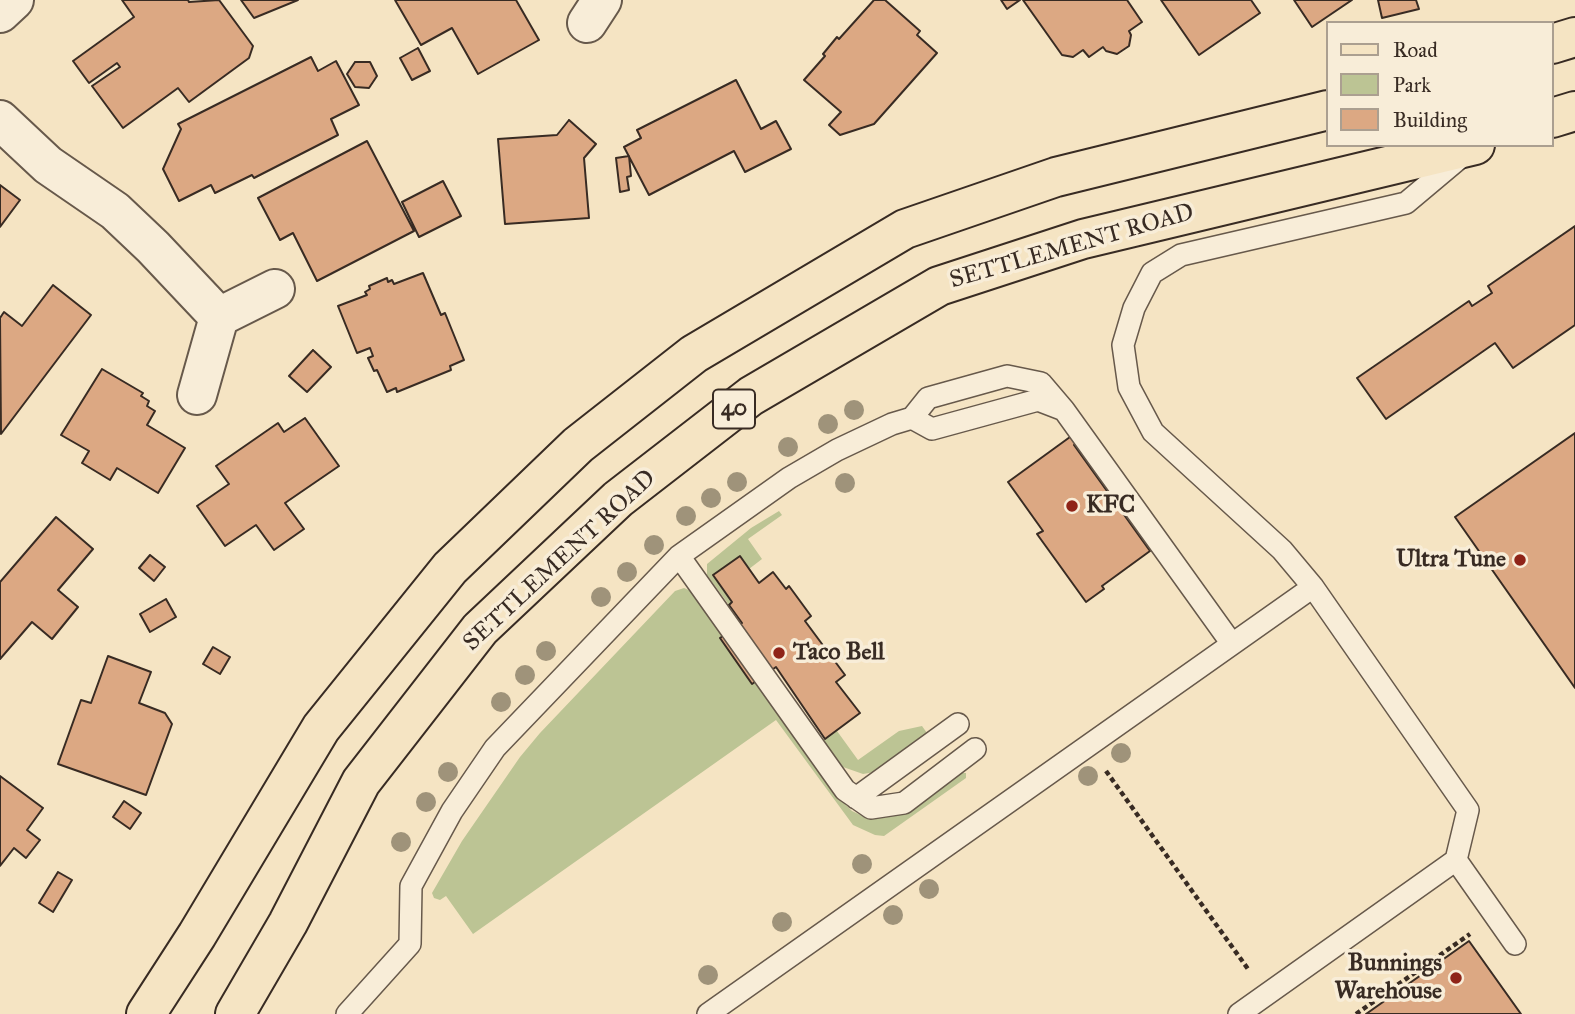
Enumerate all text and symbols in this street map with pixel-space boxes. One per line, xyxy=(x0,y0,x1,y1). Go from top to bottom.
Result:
legend xyxy=(1326,21,1554,147)
text: Road xyxy=(1393,37,1438,63)
text: Park xyxy=(1393,72,1431,98)
text: Building xyxy=(1393,107,1467,133)
street label: SETTLEMENT ROAD xyxy=(947,198,1197,296)
road number: 40 xyxy=(713,390,755,428)
street label: SETTLEMENT ROAD xyxy=(458,464,662,658)
place label: KFC xyxy=(1086,492,1135,520)
marker: KFC xyxy=(1064,498,1080,514)
place label: Ultra Tune xyxy=(1396,546,1506,574)
marker: Ultra Tune xyxy=(1512,552,1528,568)
place label: Taco Bell xyxy=(793,639,885,667)
marker: Taco Bell xyxy=(771,645,787,661)
place label: Bunnings Warehouse xyxy=(1334,950,1442,1006)
marker: Bunnings Warehouse xyxy=(1448,970,1464,986)

